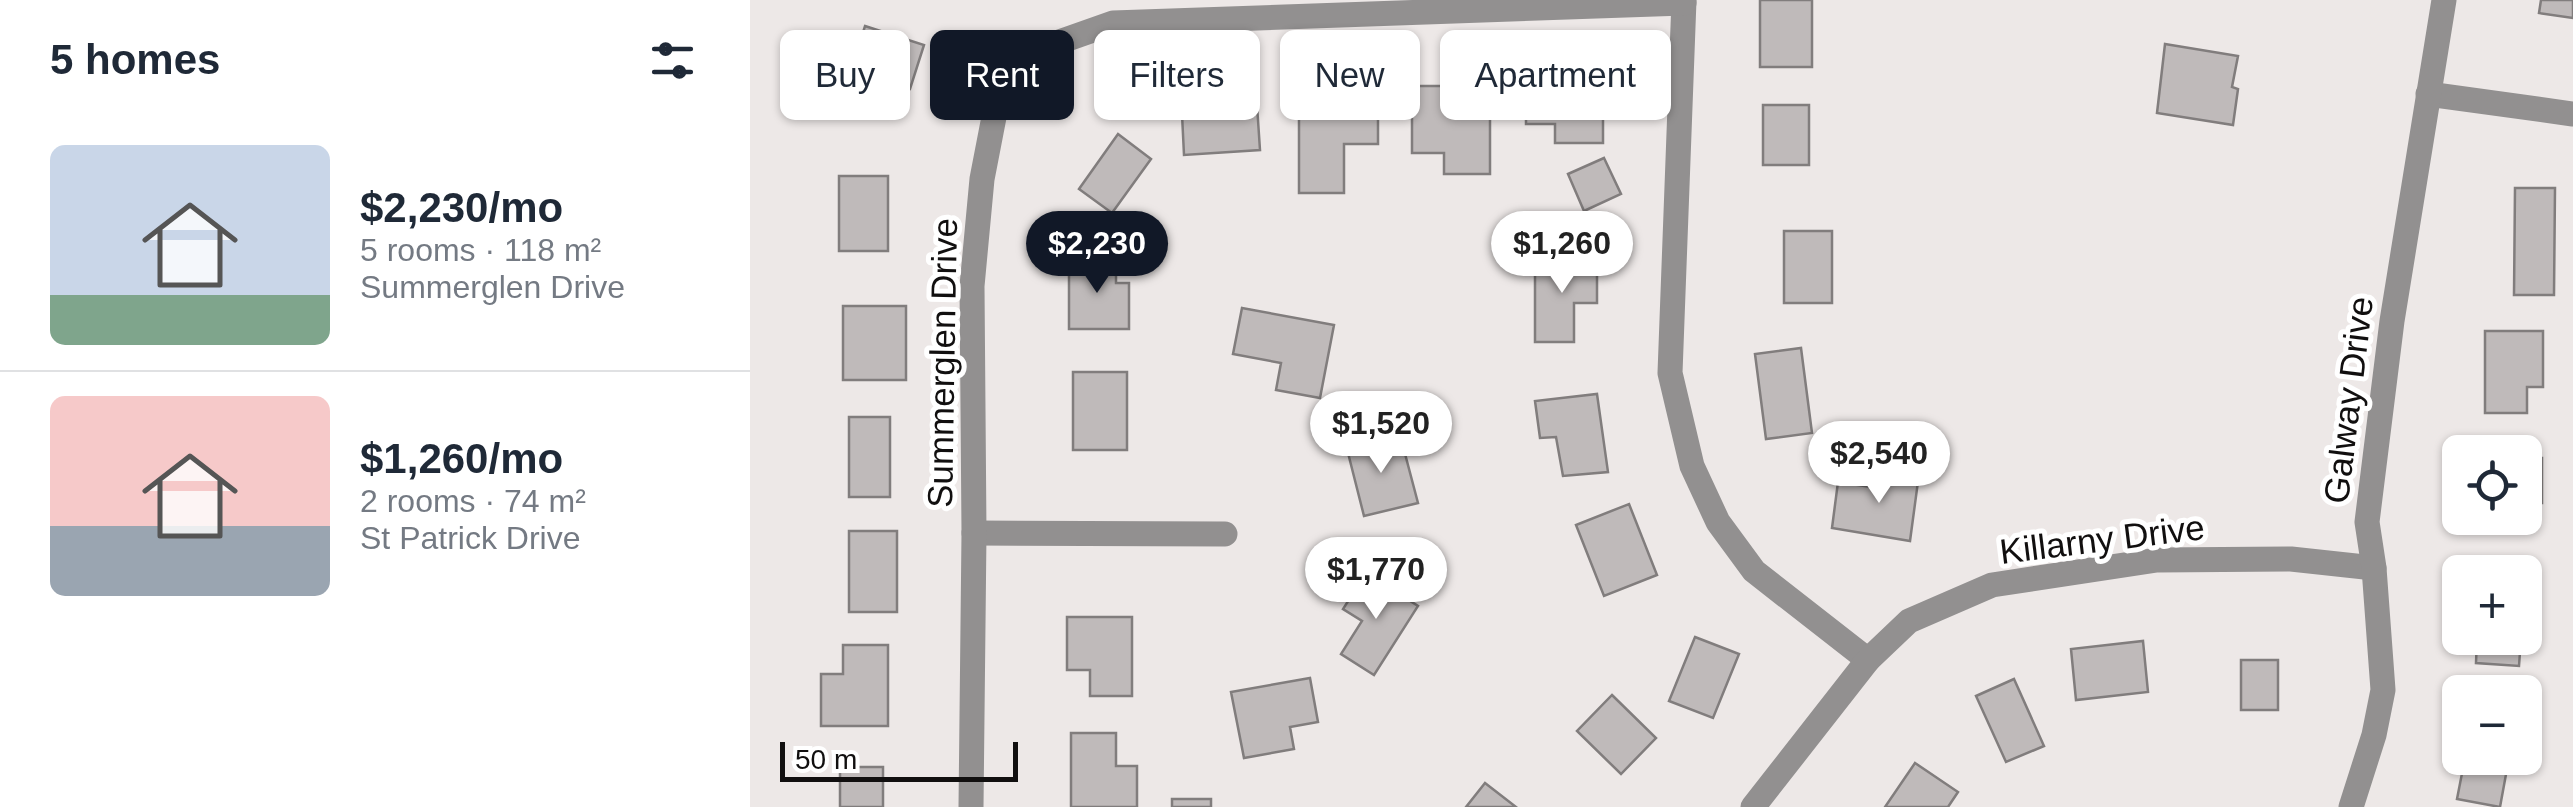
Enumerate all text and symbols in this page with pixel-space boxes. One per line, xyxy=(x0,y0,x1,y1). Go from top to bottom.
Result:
chip: Buy xyxy=(780,30,910,120)
chip: Rent xyxy=(930,30,1074,120)
chip: Filters xyxy=(1094,30,1260,120)
chip: New xyxy=(1280,30,1420,120)
chip: Apartment xyxy=(1440,30,1671,120)
icon: filters xyxy=(645,33,700,88)
text: 5 homes xyxy=(50,36,220,83)
text: $2,230/mo xyxy=(360,184,563,231)
icon: home xyxy=(130,185,250,305)
pin: $2,230 xyxy=(1016,211,1178,296)
pin: $1,260 xyxy=(1481,211,1643,296)
street label: Summerglen Drive xyxy=(920,218,964,508)
text: $2,230 xyxy=(1048,225,1146,261)
text: $1,260 xyxy=(1513,225,1611,261)
text: 5 rooms · 118 m² xyxy=(360,232,601,268)
text: Summerglen Drive xyxy=(360,269,625,305)
street label: Galway Drive xyxy=(2316,294,2380,506)
pin: $1,520 xyxy=(1300,391,1462,476)
text: $1,520 xyxy=(1332,405,1430,441)
pin: $2,540 xyxy=(1798,421,1960,506)
text: $1,260/mo xyxy=(360,435,563,482)
text: $2,540 xyxy=(1830,435,1928,471)
map controls xyxy=(2442,435,2542,775)
button: locate xyxy=(2442,435,2542,535)
icon: home xyxy=(130,436,250,556)
text: 2 rooms · 74 m² xyxy=(360,483,586,519)
street label: Killarny Drive xyxy=(1997,507,2207,571)
text: St Patrick Drive xyxy=(360,520,580,556)
pin: $1,770 xyxy=(1295,537,1457,622)
text: $1,770 xyxy=(1327,551,1425,587)
button: + xyxy=(2442,555,2542,655)
button: − xyxy=(2442,675,2542,775)
scale bar xyxy=(780,737,1018,782)
text: 50 m xyxy=(795,744,857,775)

